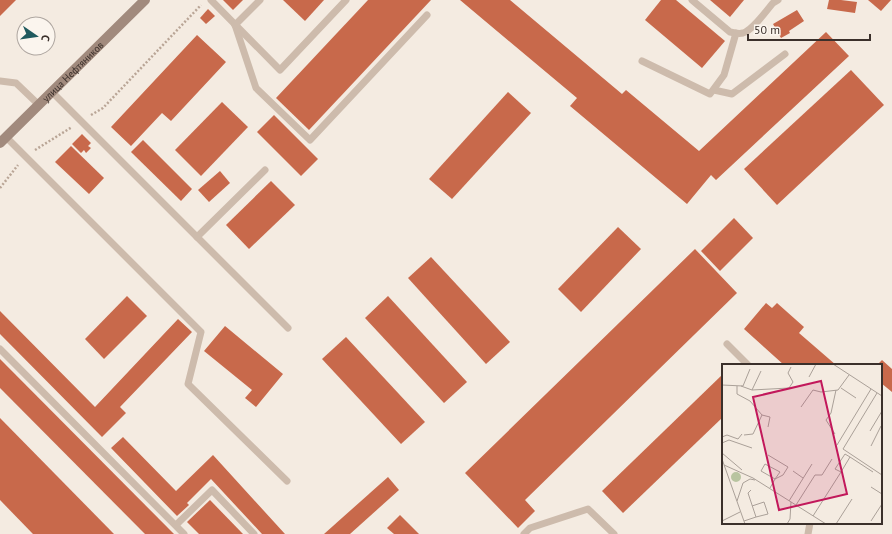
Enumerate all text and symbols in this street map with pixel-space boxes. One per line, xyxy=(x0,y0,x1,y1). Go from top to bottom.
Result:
north arrow xyxy=(16,16,56,56)
scale bar xyxy=(748,16,870,42)
text: 50 m xyxy=(754,22,780,37)
text: С xyxy=(38,34,53,43)
street label: улица Нефтяников xyxy=(39,38,106,105)
inset map xyxy=(722,364,882,524)

